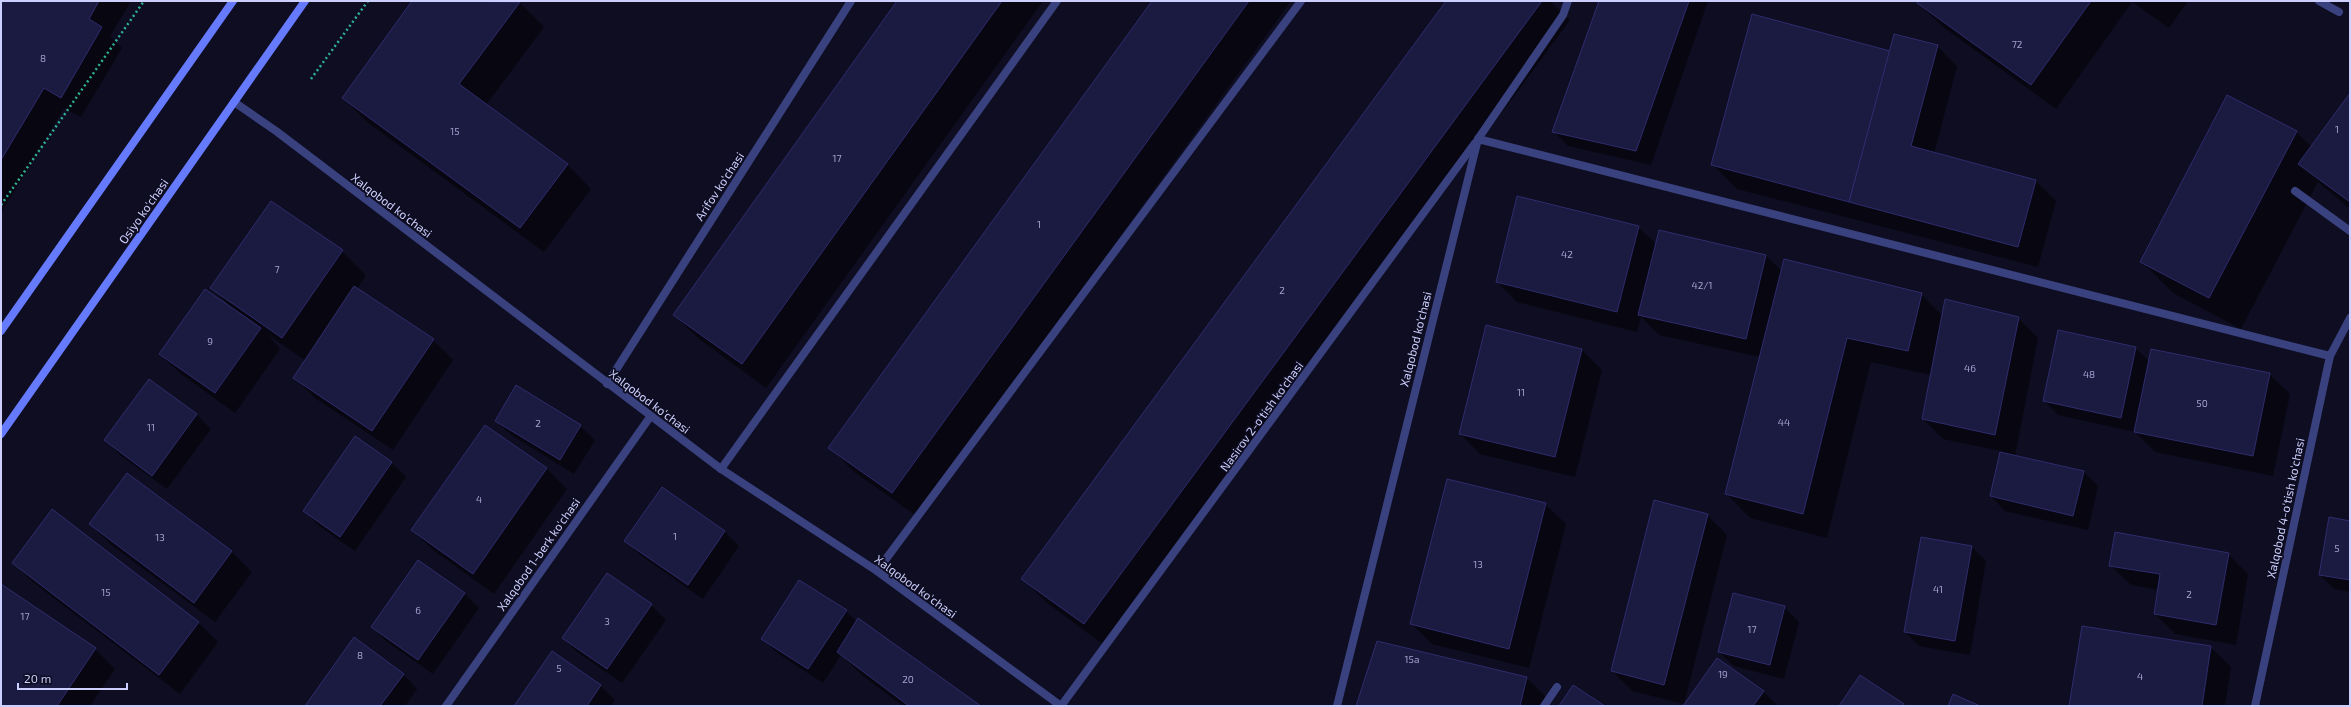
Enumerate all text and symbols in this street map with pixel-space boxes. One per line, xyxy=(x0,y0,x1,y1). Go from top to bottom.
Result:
house number: 72 xyxy=(2012,38,2023,50)
house number: 8 xyxy=(40,52,46,64)
house number: 1 xyxy=(2335,123,2339,135)
house number: 15 xyxy=(450,125,460,137)
street label: Arifov ko‘chasi xyxy=(692,149,746,223)
house number: 17 xyxy=(832,152,842,164)
street label: Xalqobod ko'chasi xyxy=(349,170,435,240)
street label: Osiyo ko'chasi xyxy=(115,176,171,246)
house number: 1 xyxy=(1037,218,1041,230)
house number: 42 xyxy=(1561,248,1573,260)
house number: 7 xyxy=(274,263,280,275)
house number: 42/1 xyxy=(1692,279,1712,291)
house number: 2 xyxy=(1279,284,1285,296)
street label: Xalqobod ko'chasi xyxy=(1396,290,1434,388)
house number: 9 xyxy=(207,335,213,347)
street label: Nasirov 2-o'tish ko'chasi xyxy=(1216,358,1306,474)
house number: 46 xyxy=(1964,362,1976,374)
street label: Xalqobod ko'chasi xyxy=(607,366,693,436)
house number: 48 xyxy=(2083,368,2095,380)
house number: 11 xyxy=(1517,386,1525,398)
house number: 50 xyxy=(2196,397,2208,409)
house number: 44 xyxy=(1778,416,1790,428)
house number: 2 xyxy=(535,417,541,429)
house number: 11 xyxy=(147,421,155,433)
street label: Xalqobod 4-o'tish ko'chasi xyxy=(2263,437,2307,579)
house number: 4 xyxy=(476,493,482,505)
street label: Xalqobod 1-berk ko'chasi xyxy=(494,495,582,613)
house number: 1 xyxy=(673,530,677,542)
house number: 13 xyxy=(155,531,165,543)
house number: 5 xyxy=(2334,542,2340,554)
street label: Xalqobod ko'chasi xyxy=(872,552,960,620)
house number: 13 xyxy=(1473,558,1483,570)
house number: 41 xyxy=(1933,583,1943,595)
house number: 15 xyxy=(101,586,111,598)
house number: 2 xyxy=(2186,588,2192,600)
house number: 6 xyxy=(415,604,421,616)
house number: 17 xyxy=(20,610,30,622)
house number: 3 xyxy=(604,615,610,627)
house number: 17 xyxy=(1747,623,1757,635)
house number: 8 xyxy=(357,649,363,661)
house number: 15a xyxy=(1405,653,1419,665)
house number: 5 xyxy=(556,662,562,674)
scale bar xyxy=(18,665,127,691)
house number: 19 xyxy=(1718,668,1728,680)
house number: 4 xyxy=(2137,670,2143,682)
text: 20 m xyxy=(24,671,51,685)
house number: 20 xyxy=(902,673,914,685)

